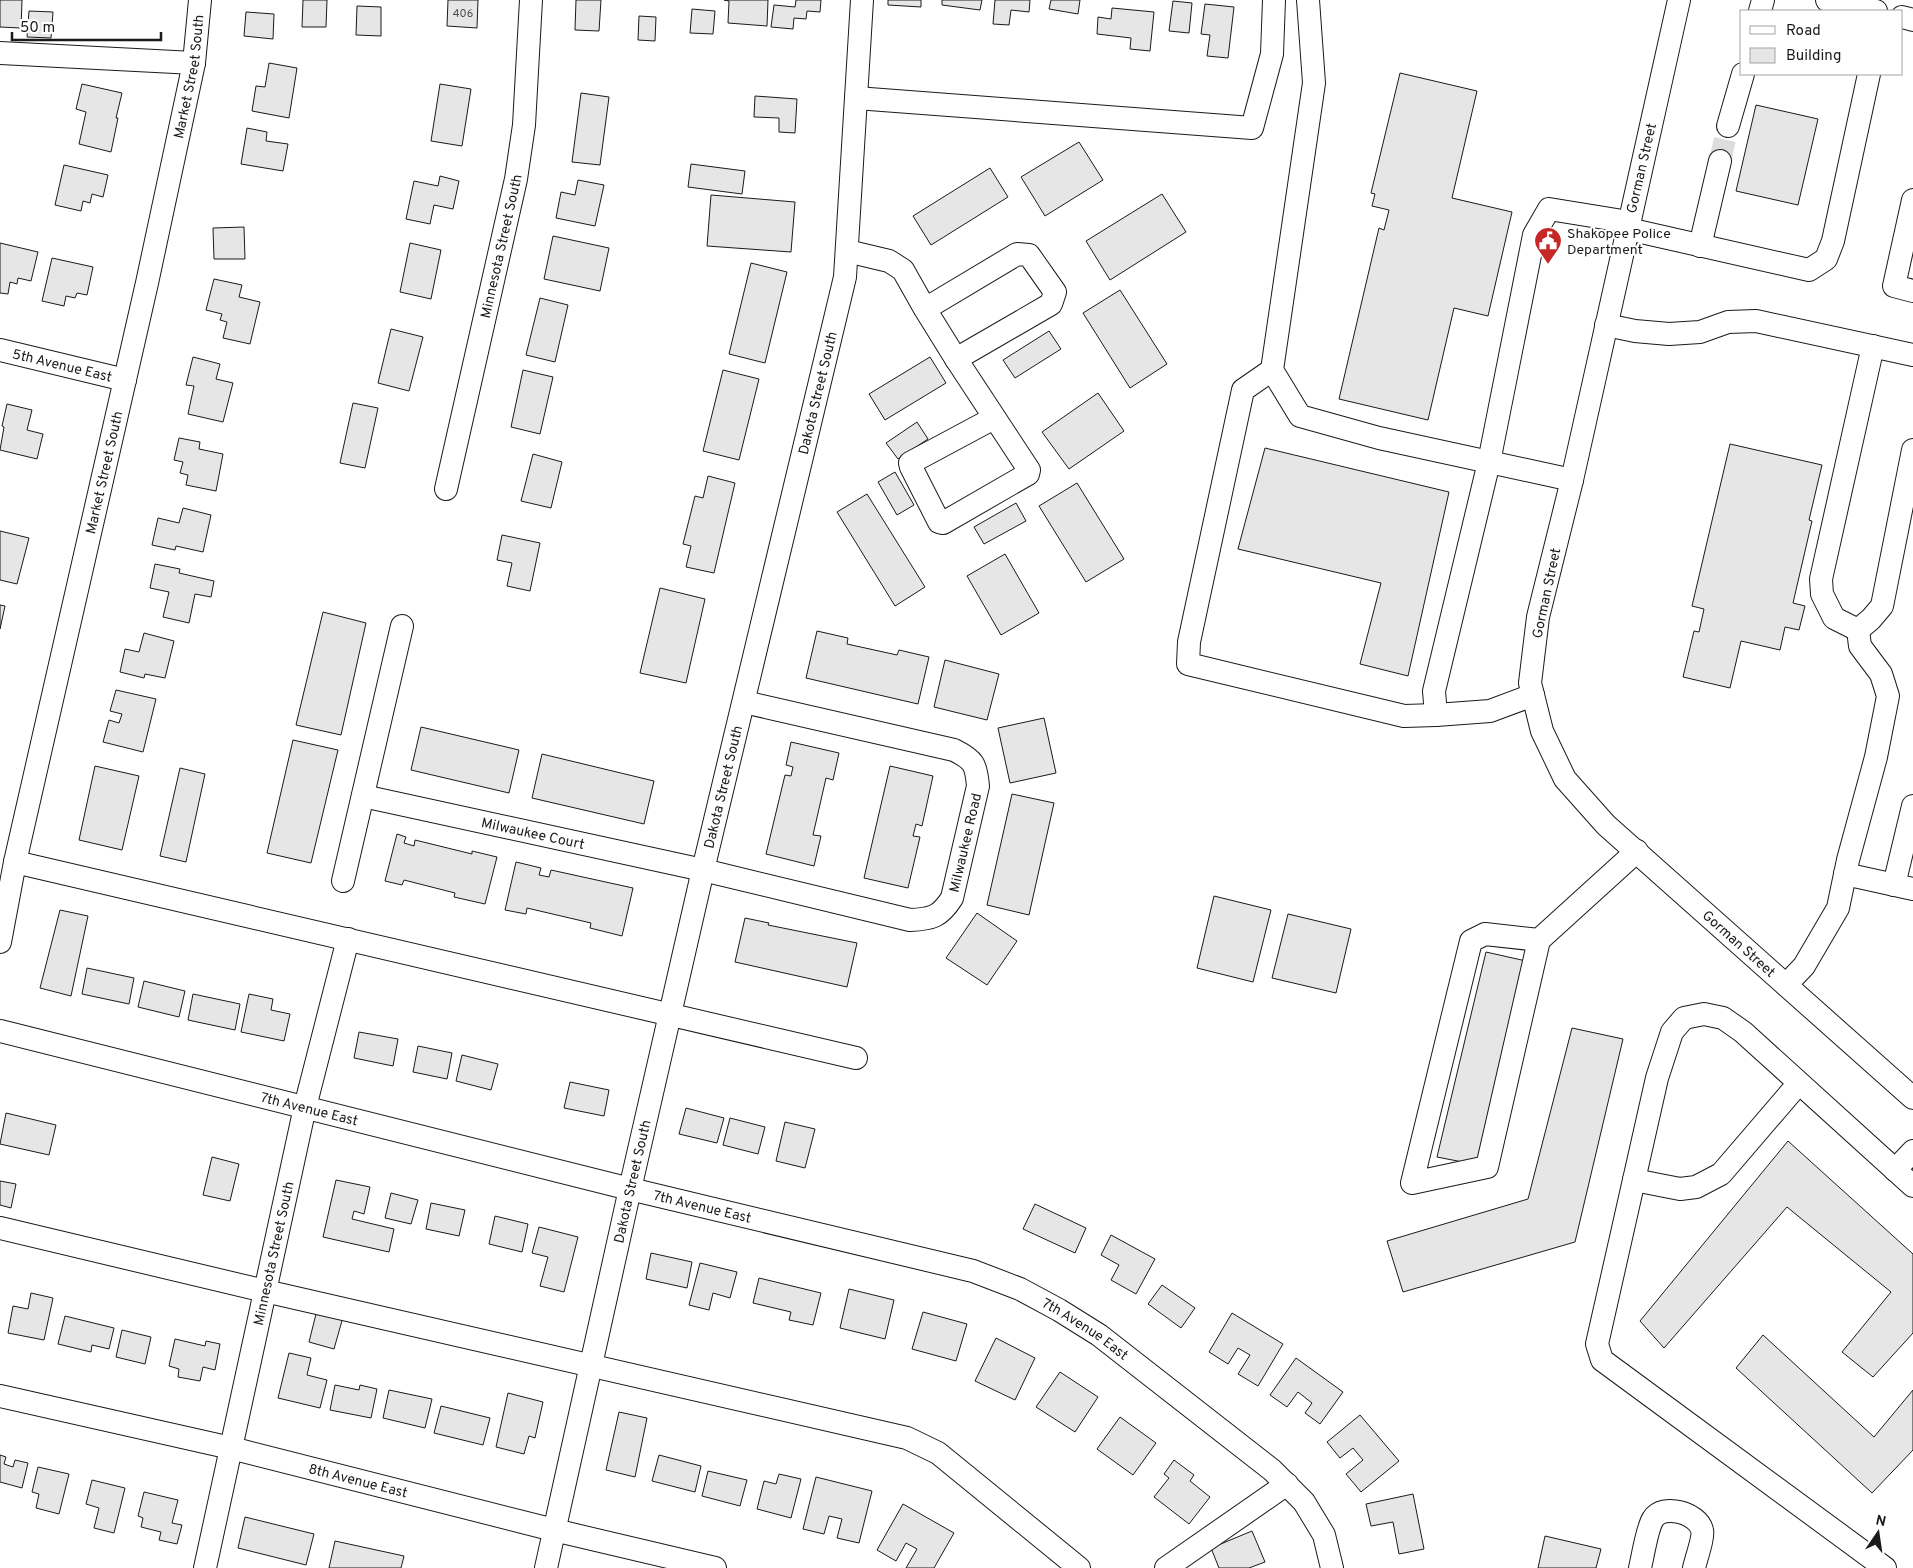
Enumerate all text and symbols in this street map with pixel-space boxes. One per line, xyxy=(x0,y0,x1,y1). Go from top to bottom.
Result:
house number: 406 xyxy=(453,7,473,21)
scale bar xyxy=(12,10,161,42)
legend xyxy=(1740,10,1903,75)
street label: Market Street South xyxy=(171,14,209,140)
text: 50 m xyxy=(20,19,55,38)
text: Road xyxy=(1786,22,1821,41)
text: Building xyxy=(1786,47,1841,66)
street label: Gorman Street xyxy=(1624,122,1661,215)
street label: Minnesota Street South xyxy=(478,173,527,320)
public building icon: Shakopee Police Department xyxy=(1533,226,1563,265)
place label: Shakopee Police Department xyxy=(1567,226,1671,259)
street label: Dakota Street South xyxy=(796,330,842,456)
street label: 5th Avenue East xyxy=(10,346,113,387)
street label: Market Street South xyxy=(83,410,128,536)
street label: Gorman Street xyxy=(1530,547,1565,640)
street label: Dakota Street South xyxy=(701,724,747,850)
street label: Milwaukee Road xyxy=(947,792,986,895)
street label: Milwaukee Court xyxy=(480,815,586,854)
street label: Gorman Street xyxy=(1698,908,1778,982)
street label: 7th Avenue East xyxy=(258,1090,360,1130)
street label: Dakota Street South xyxy=(611,1118,656,1245)
street label: Minnesota Street South xyxy=(251,1180,299,1327)
street label: 7th Avenue East xyxy=(651,1188,753,1228)
street label: 7th Avenue East xyxy=(1039,1295,1131,1364)
street label: 8th Avenue East xyxy=(307,1461,409,1502)
north arrow xyxy=(1853,1508,1903,1558)
text: N xyxy=(1874,1512,1887,1531)

